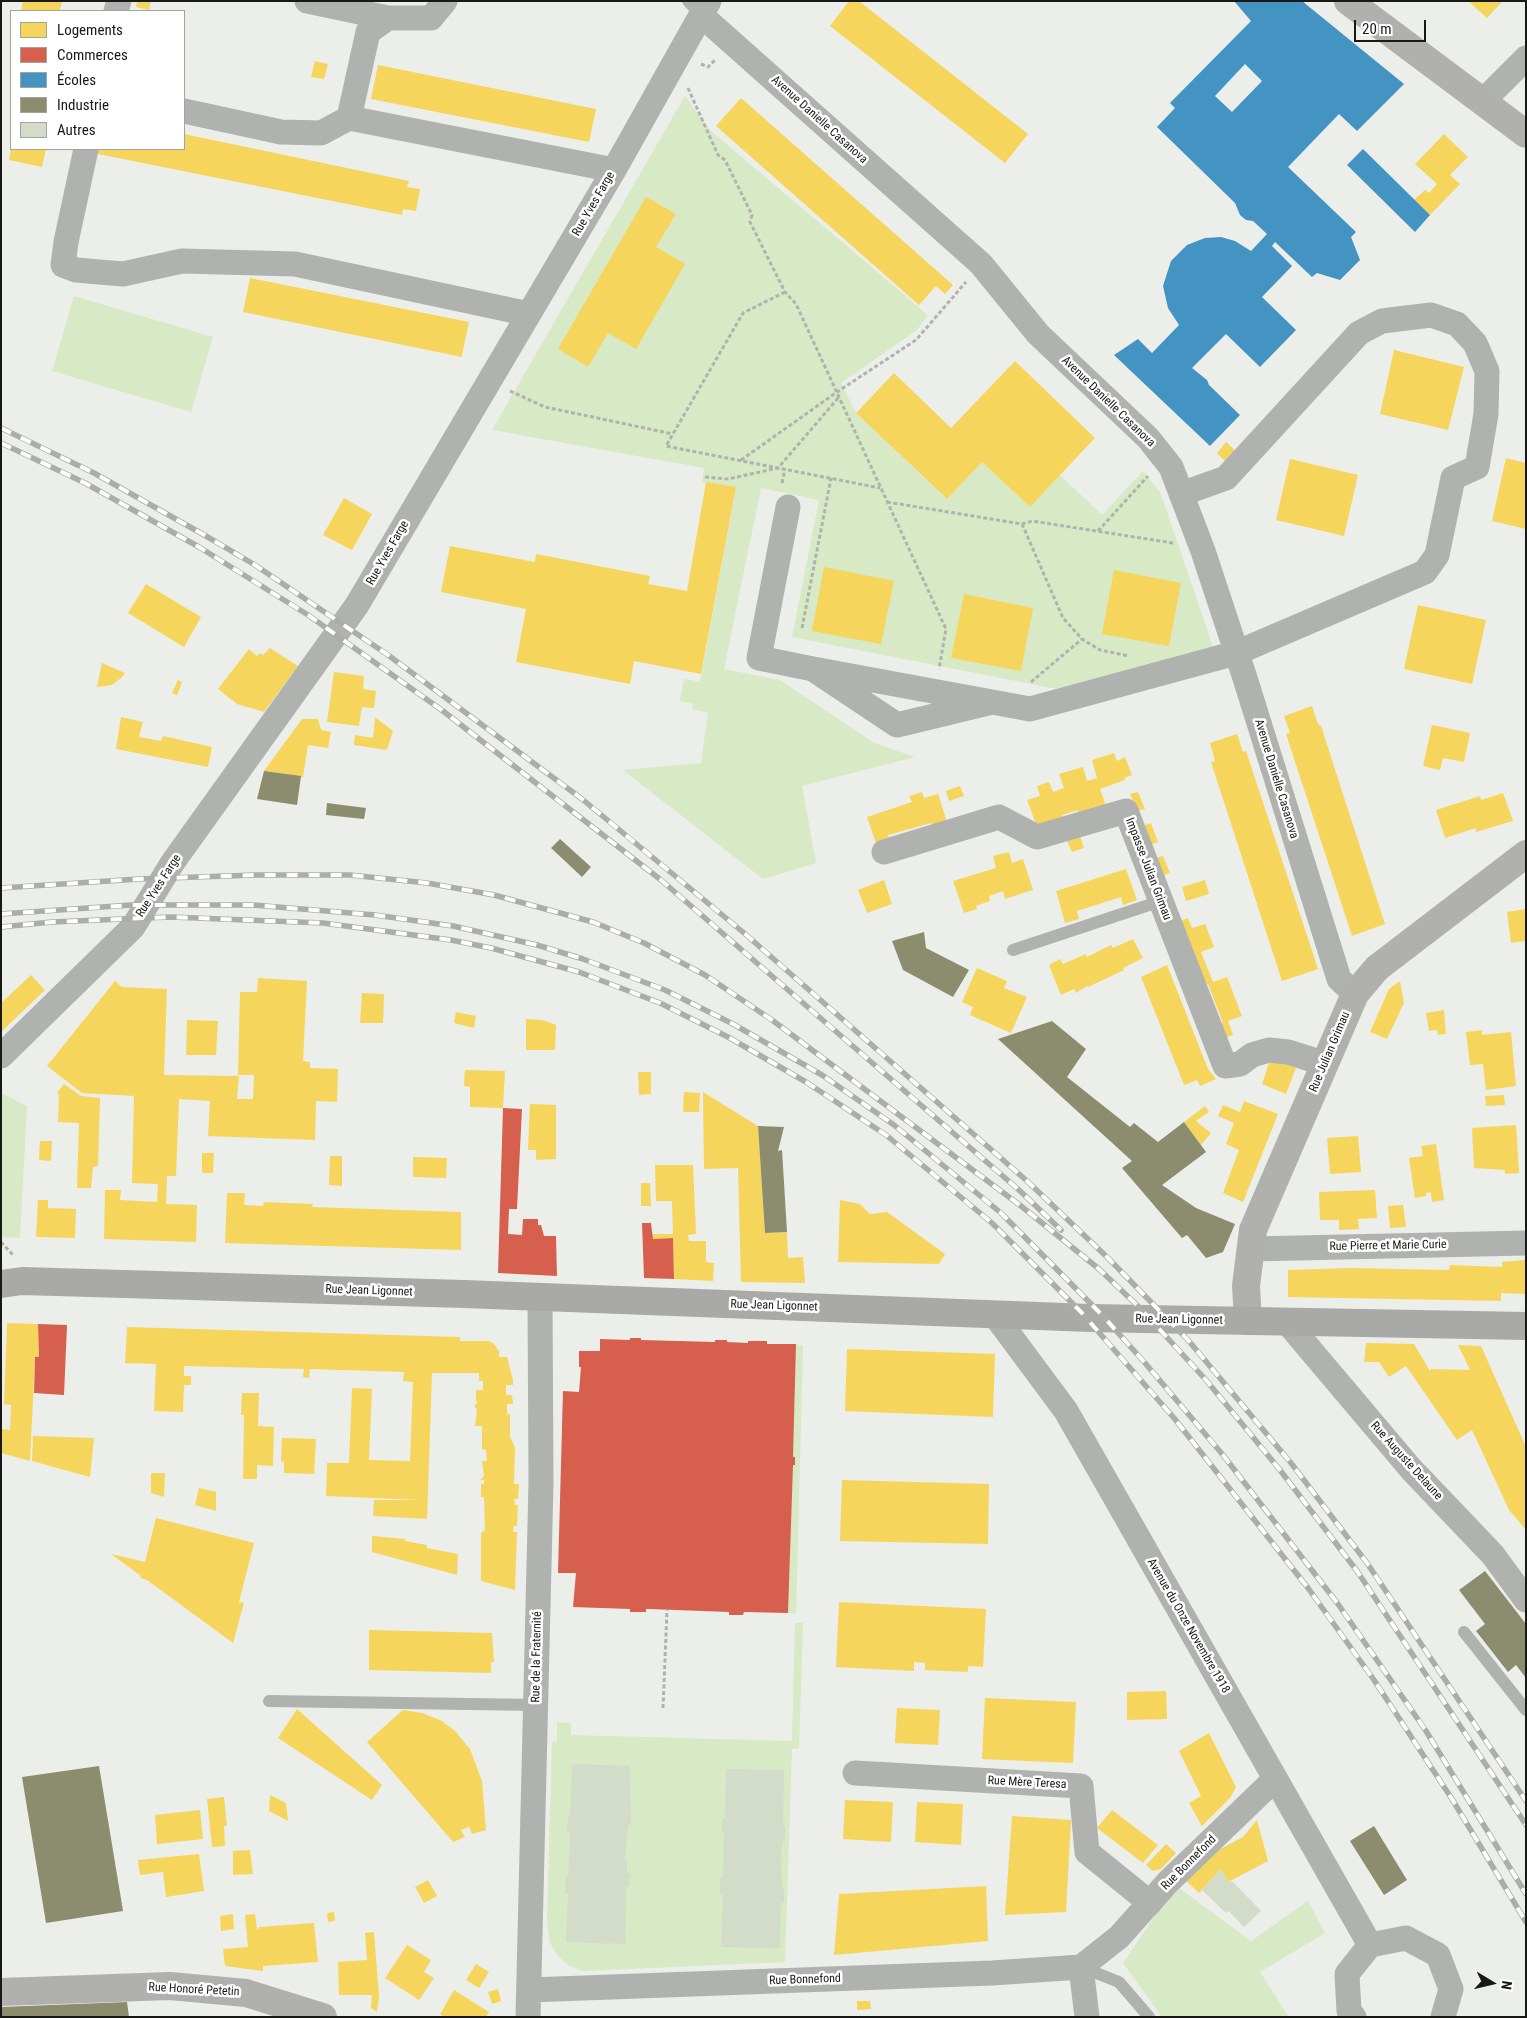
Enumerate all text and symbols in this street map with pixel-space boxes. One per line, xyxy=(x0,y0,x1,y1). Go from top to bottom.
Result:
legend xyxy=(10,10,185,150)
scale bar xyxy=(1357,10,1430,42)
text: 20 m xyxy=(1362,20,1392,38)
text: Logements xyxy=(57,21,123,39)
text: Commerces xyxy=(57,46,128,64)
text: Écoles xyxy=(57,71,96,89)
street label: Avenue Danielle Casanova xyxy=(768,73,870,167)
text: Industrie xyxy=(57,96,109,114)
text: Autres xyxy=(57,121,96,139)
street label: Rue Yves Farge xyxy=(570,169,618,239)
street label: Avenue Danielle Casanova xyxy=(1058,354,1158,450)
street label: Rue Yves Farge xyxy=(364,518,412,588)
street label: Avenue Danielle Casanova xyxy=(1251,717,1301,841)
street label: Impasse Julian Grimau xyxy=(1122,816,1174,922)
street label: Rue Yves Farge xyxy=(133,852,185,920)
street label: Rue Julian Grimau xyxy=(1307,1010,1353,1094)
street label: Rue Pierre et Marie Curie xyxy=(1329,1238,1447,1254)
street label: Rue Jean Ligonnet xyxy=(325,1282,413,1300)
street label: Rue Jean Ligonnet xyxy=(730,1297,818,1315)
street label: Rue Jean Ligonnet xyxy=(1135,1312,1223,1328)
street label: Rue Auguste Delaune xyxy=(1367,1419,1445,1503)
street label: Avenue du Onze Novembre 1918 xyxy=(1144,1556,1232,1696)
street label: Rue de la Fraternité xyxy=(529,1611,545,1703)
street label: Rue Mère Teresa xyxy=(987,1774,1067,1792)
street label: Rue Bonnefond xyxy=(1158,1832,1220,1894)
north arrow xyxy=(1467,1958,1517,2008)
street label: Rue Bonnefond xyxy=(769,1972,841,1988)
street label: Rue Honoré Petetin xyxy=(148,1980,240,2000)
text: N xyxy=(1498,1980,1515,1991)

